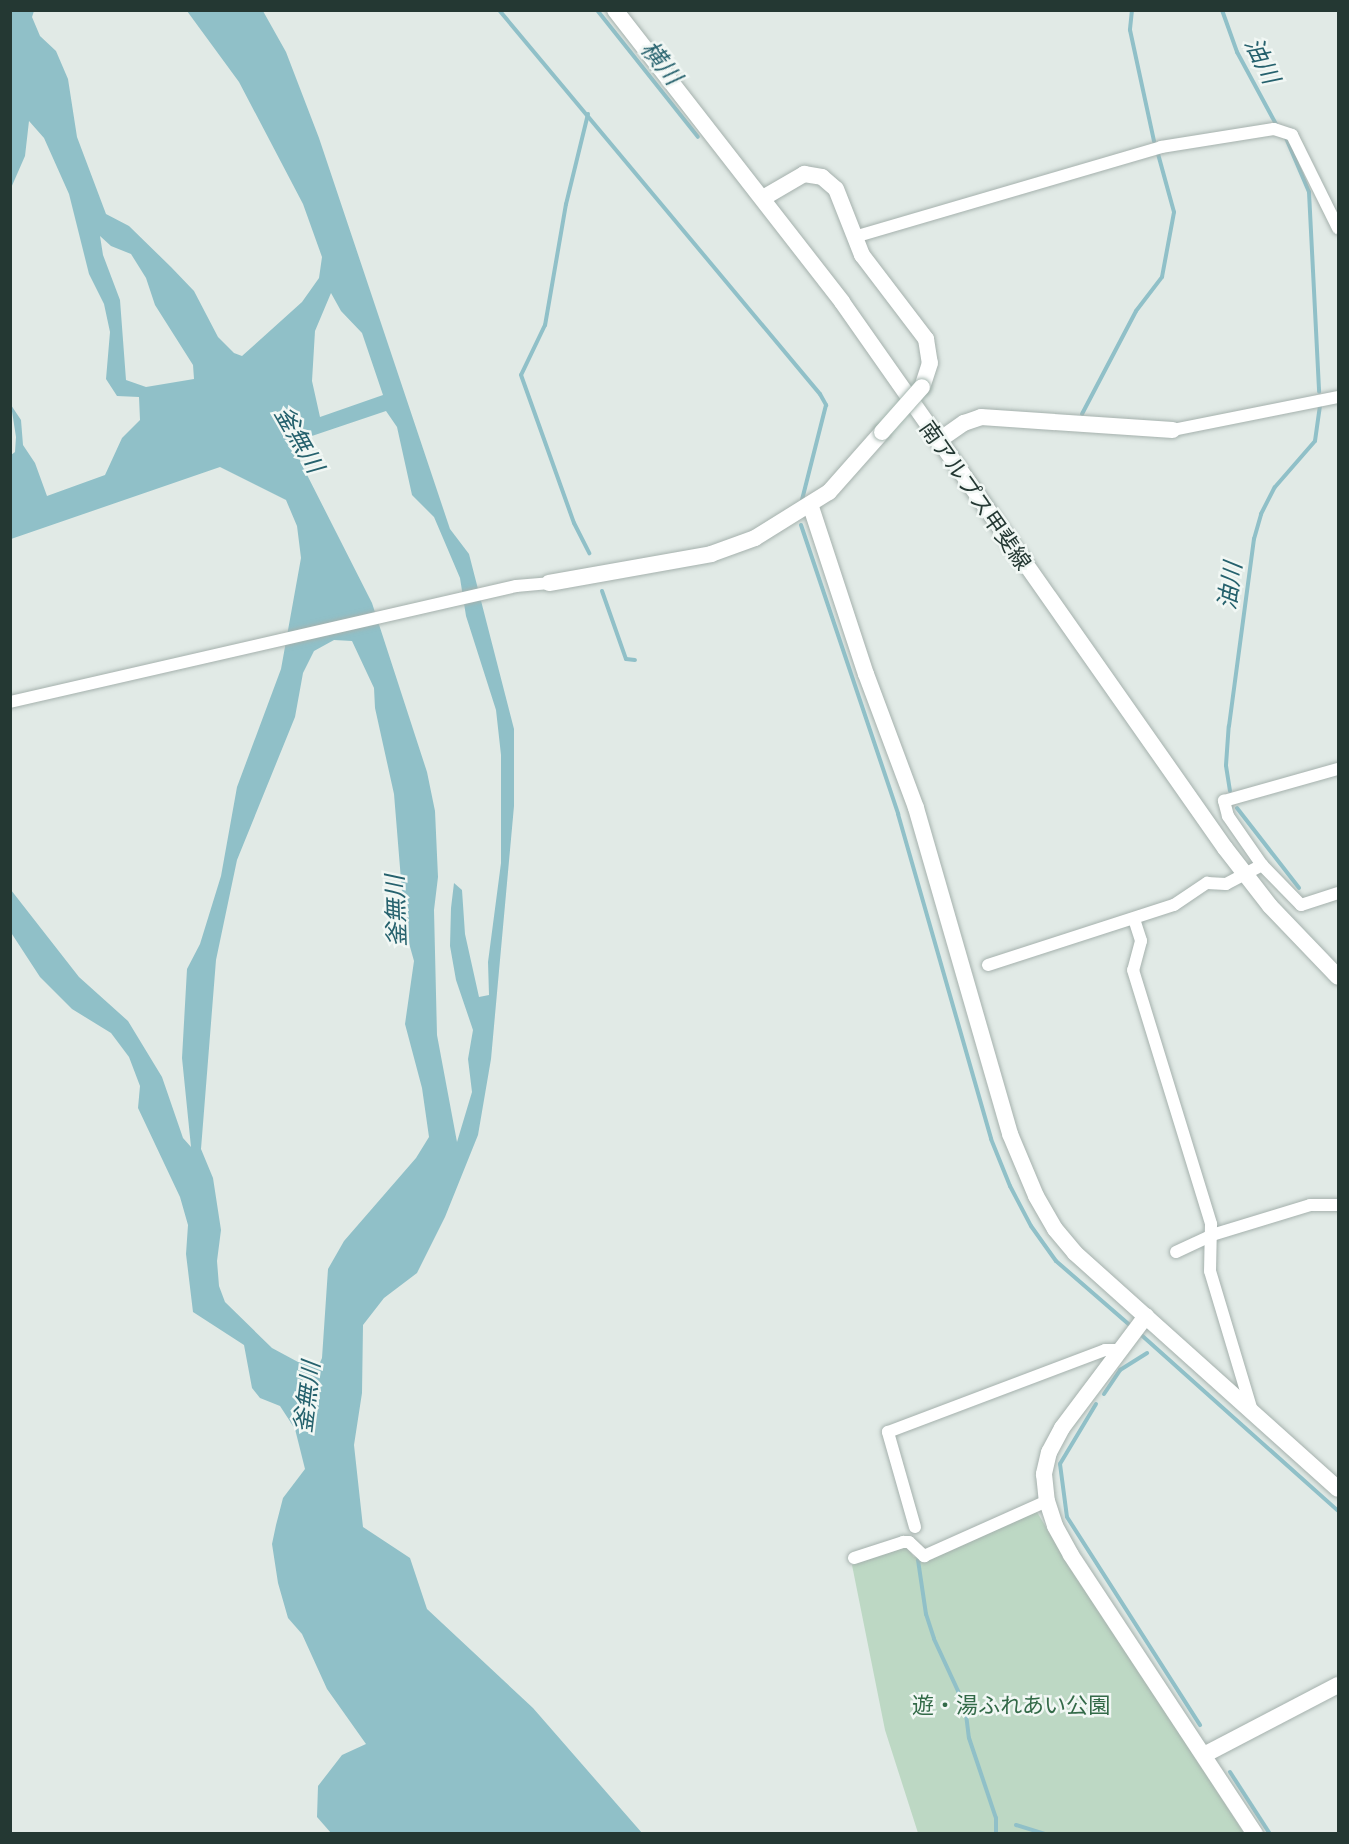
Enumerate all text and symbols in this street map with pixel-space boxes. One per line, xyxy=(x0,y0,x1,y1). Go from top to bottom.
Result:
water label: 油川 xyxy=(1240,32,1286,88)
water label: 横川 xyxy=(636,34,688,90)
water label: 釜無川 xyxy=(270,401,330,477)
street label: 南アルプス甲斐線 xyxy=(915,415,1037,575)
water label: 油川 xyxy=(1211,560,1247,612)
water label: 釜無川 xyxy=(379,875,411,947)
water label: 釜無川 xyxy=(287,1360,325,1434)
park label: 遊・湯ふれあい公園 xyxy=(912,1692,1110,1718)

